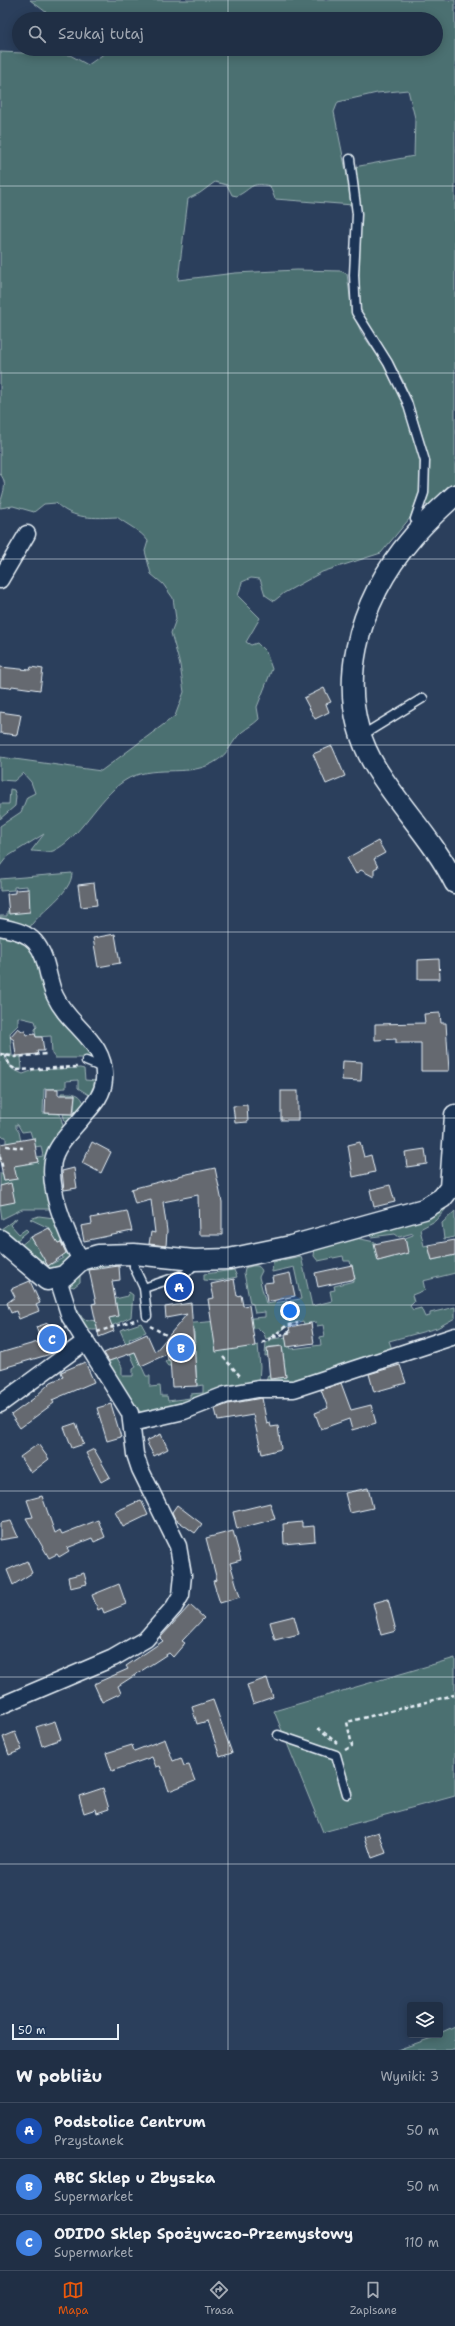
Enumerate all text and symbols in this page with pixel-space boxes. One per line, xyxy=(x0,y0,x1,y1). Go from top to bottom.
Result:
search box xyxy=(12,12,443,56)
icon: search xyxy=(26,23,48,45)
text: Szukaj tutaj xyxy=(58,24,144,44)
pin: A xyxy=(166,1272,192,1302)
your location xyxy=(280,1301,300,1321)
pin: C xyxy=(39,1324,65,1354)
pin: B xyxy=(168,1333,194,1363)
map controls xyxy=(407,2002,443,2038)
button: layers xyxy=(407,2002,443,2038)
scale bar xyxy=(12,2022,119,2041)
text: 50 m xyxy=(18,2023,46,2038)
text: W pobliżu xyxy=(16,2065,102,2087)
text: Wyniki: 3 xyxy=(380,2068,439,2085)
text: Podstolice Centrum xyxy=(54,2112,206,2132)
text: A xyxy=(24,2122,34,2139)
text: 50 m xyxy=(406,2122,439,2139)
text: Przystanek xyxy=(54,2132,124,2149)
text: ABC Sklep u Zbyszka xyxy=(54,2168,215,2188)
text: B xyxy=(25,2178,33,2195)
text: 50 m xyxy=(406,2178,439,2195)
text: Supermarket xyxy=(54,2188,133,2205)
text: ODIDO Sklep Spożywczo-Przemysłowy xyxy=(54,2224,353,2244)
text: C xyxy=(25,2234,33,2251)
text: 110 m xyxy=(404,2234,439,2251)
text: Supermarket xyxy=(54,2244,133,2261)
tab: Mapa xyxy=(58,2279,88,2318)
tab: Trasa xyxy=(204,2279,234,2318)
tab: Zapisane xyxy=(350,2279,397,2318)

